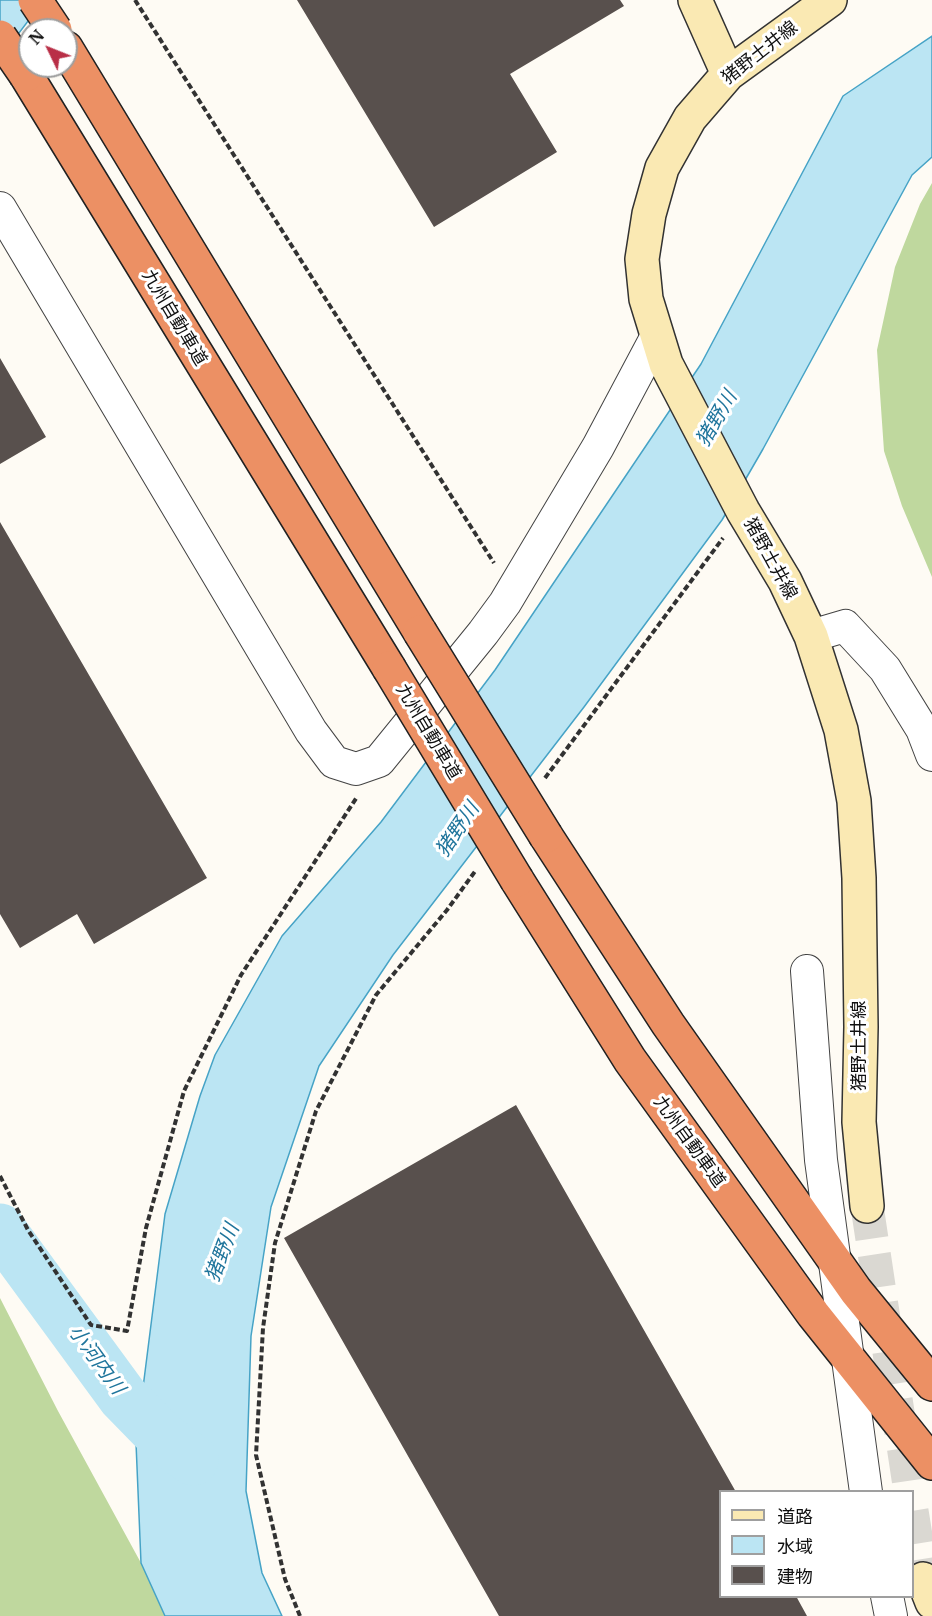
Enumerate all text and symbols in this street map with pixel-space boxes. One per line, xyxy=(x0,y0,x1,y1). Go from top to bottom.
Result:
street label: 猪野土井線 xyxy=(718,17,802,89)
north arrow xyxy=(18,18,78,78)
text: N xyxy=(25,26,48,49)
street label: 九州自動車道 xyxy=(137,266,211,370)
water label: 猪野川 xyxy=(692,387,742,451)
street label: 猪野土井線 xyxy=(739,514,801,604)
street label: 九州自動車道 xyxy=(391,680,465,784)
water label: 猪野川 xyxy=(431,798,485,862)
street label: 猪野土井線 xyxy=(849,1001,871,1091)
street label: 九州自動車道 xyxy=(649,1092,729,1192)
water label: 猪野川 xyxy=(201,1221,245,1285)
water label: 小河内川 xyxy=(63,1321,129,1399)
legend xyxy=(719,1490,914,1598)
text: 道路 xyxy=(777,1505,813,1528)
text: 水域 xyxy=(777,1535,813,1558)
text: 建物 xyxy=(777,1565,813,1588)

